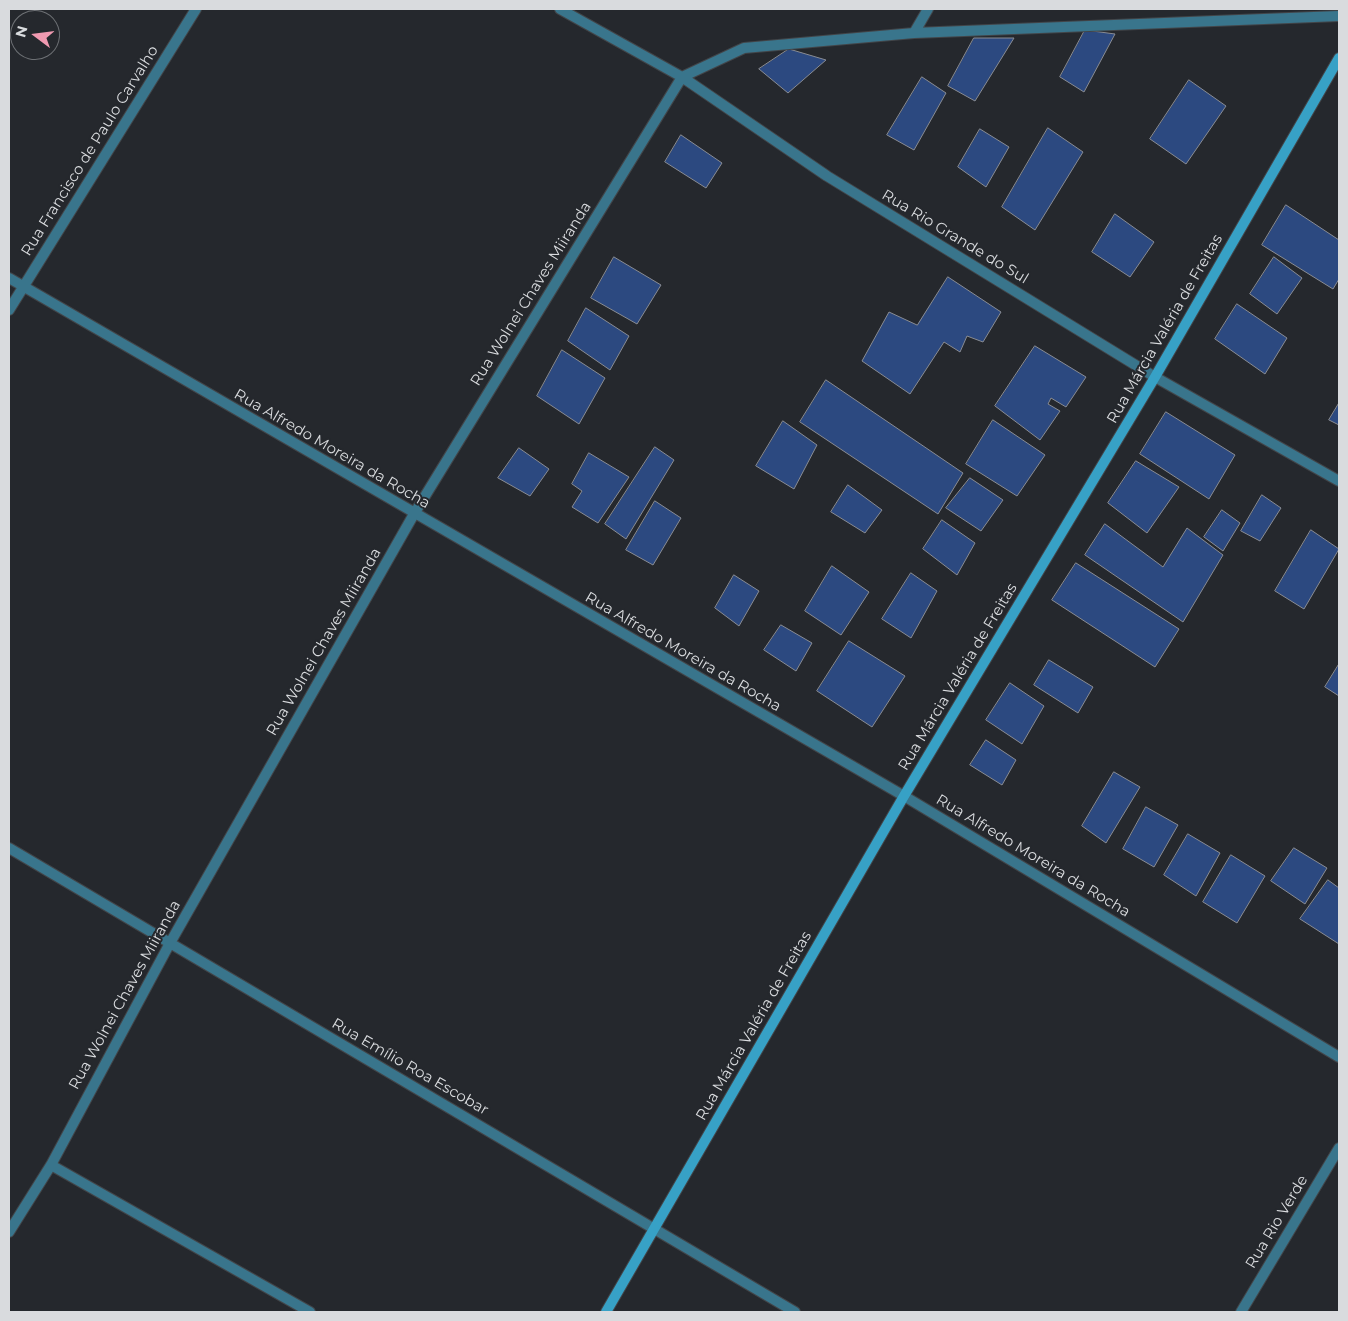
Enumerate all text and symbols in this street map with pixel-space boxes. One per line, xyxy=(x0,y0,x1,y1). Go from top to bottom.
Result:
north arrow xyxy=(10,10,60,60)
text: N xyxy=(11,24,32,39)
street label: Rua Francisco de Paulo Carvalho xyxy=(18,42,162,260)
street label: Rua Rio Grande do Sul xyxy=(878,186,1032,288)
street label: Rua Wolnei Chaves Miiranda xyxy=(467,199,595,389)
street label: Rua Márcia Valéria de Freitas xyxy=(1103,231,1227,427)
street label: Rua Alfredo Moreira da Rocha xyxy=(231,385,433,513)
street label: Rua Wolnei Chaves Miiranda xyxy=(263,545,385,739)
street label: Rua Márcia Valéria de Freitas xyxy=(895,580,1021,774)
street label: Rua Alfredo Moreira da Rocha xyxy=(582,588,784,716)
street label: Rua Alfredo Moreira da Rocha xyxy=(933,791,1133,921)
street label: Rua Wolnei Chaves Miiranda xyxy=(65,897,185,1093)
street label: Rua Márcia Valéria de Freitas xyxy=(692,928,816,1124)
street label: Rua Emílio Roa Escobar xyxy=(328,1015,492,1119)
street label: Rua Rio Verde xyxy=(1242,1172,1312,1272)

